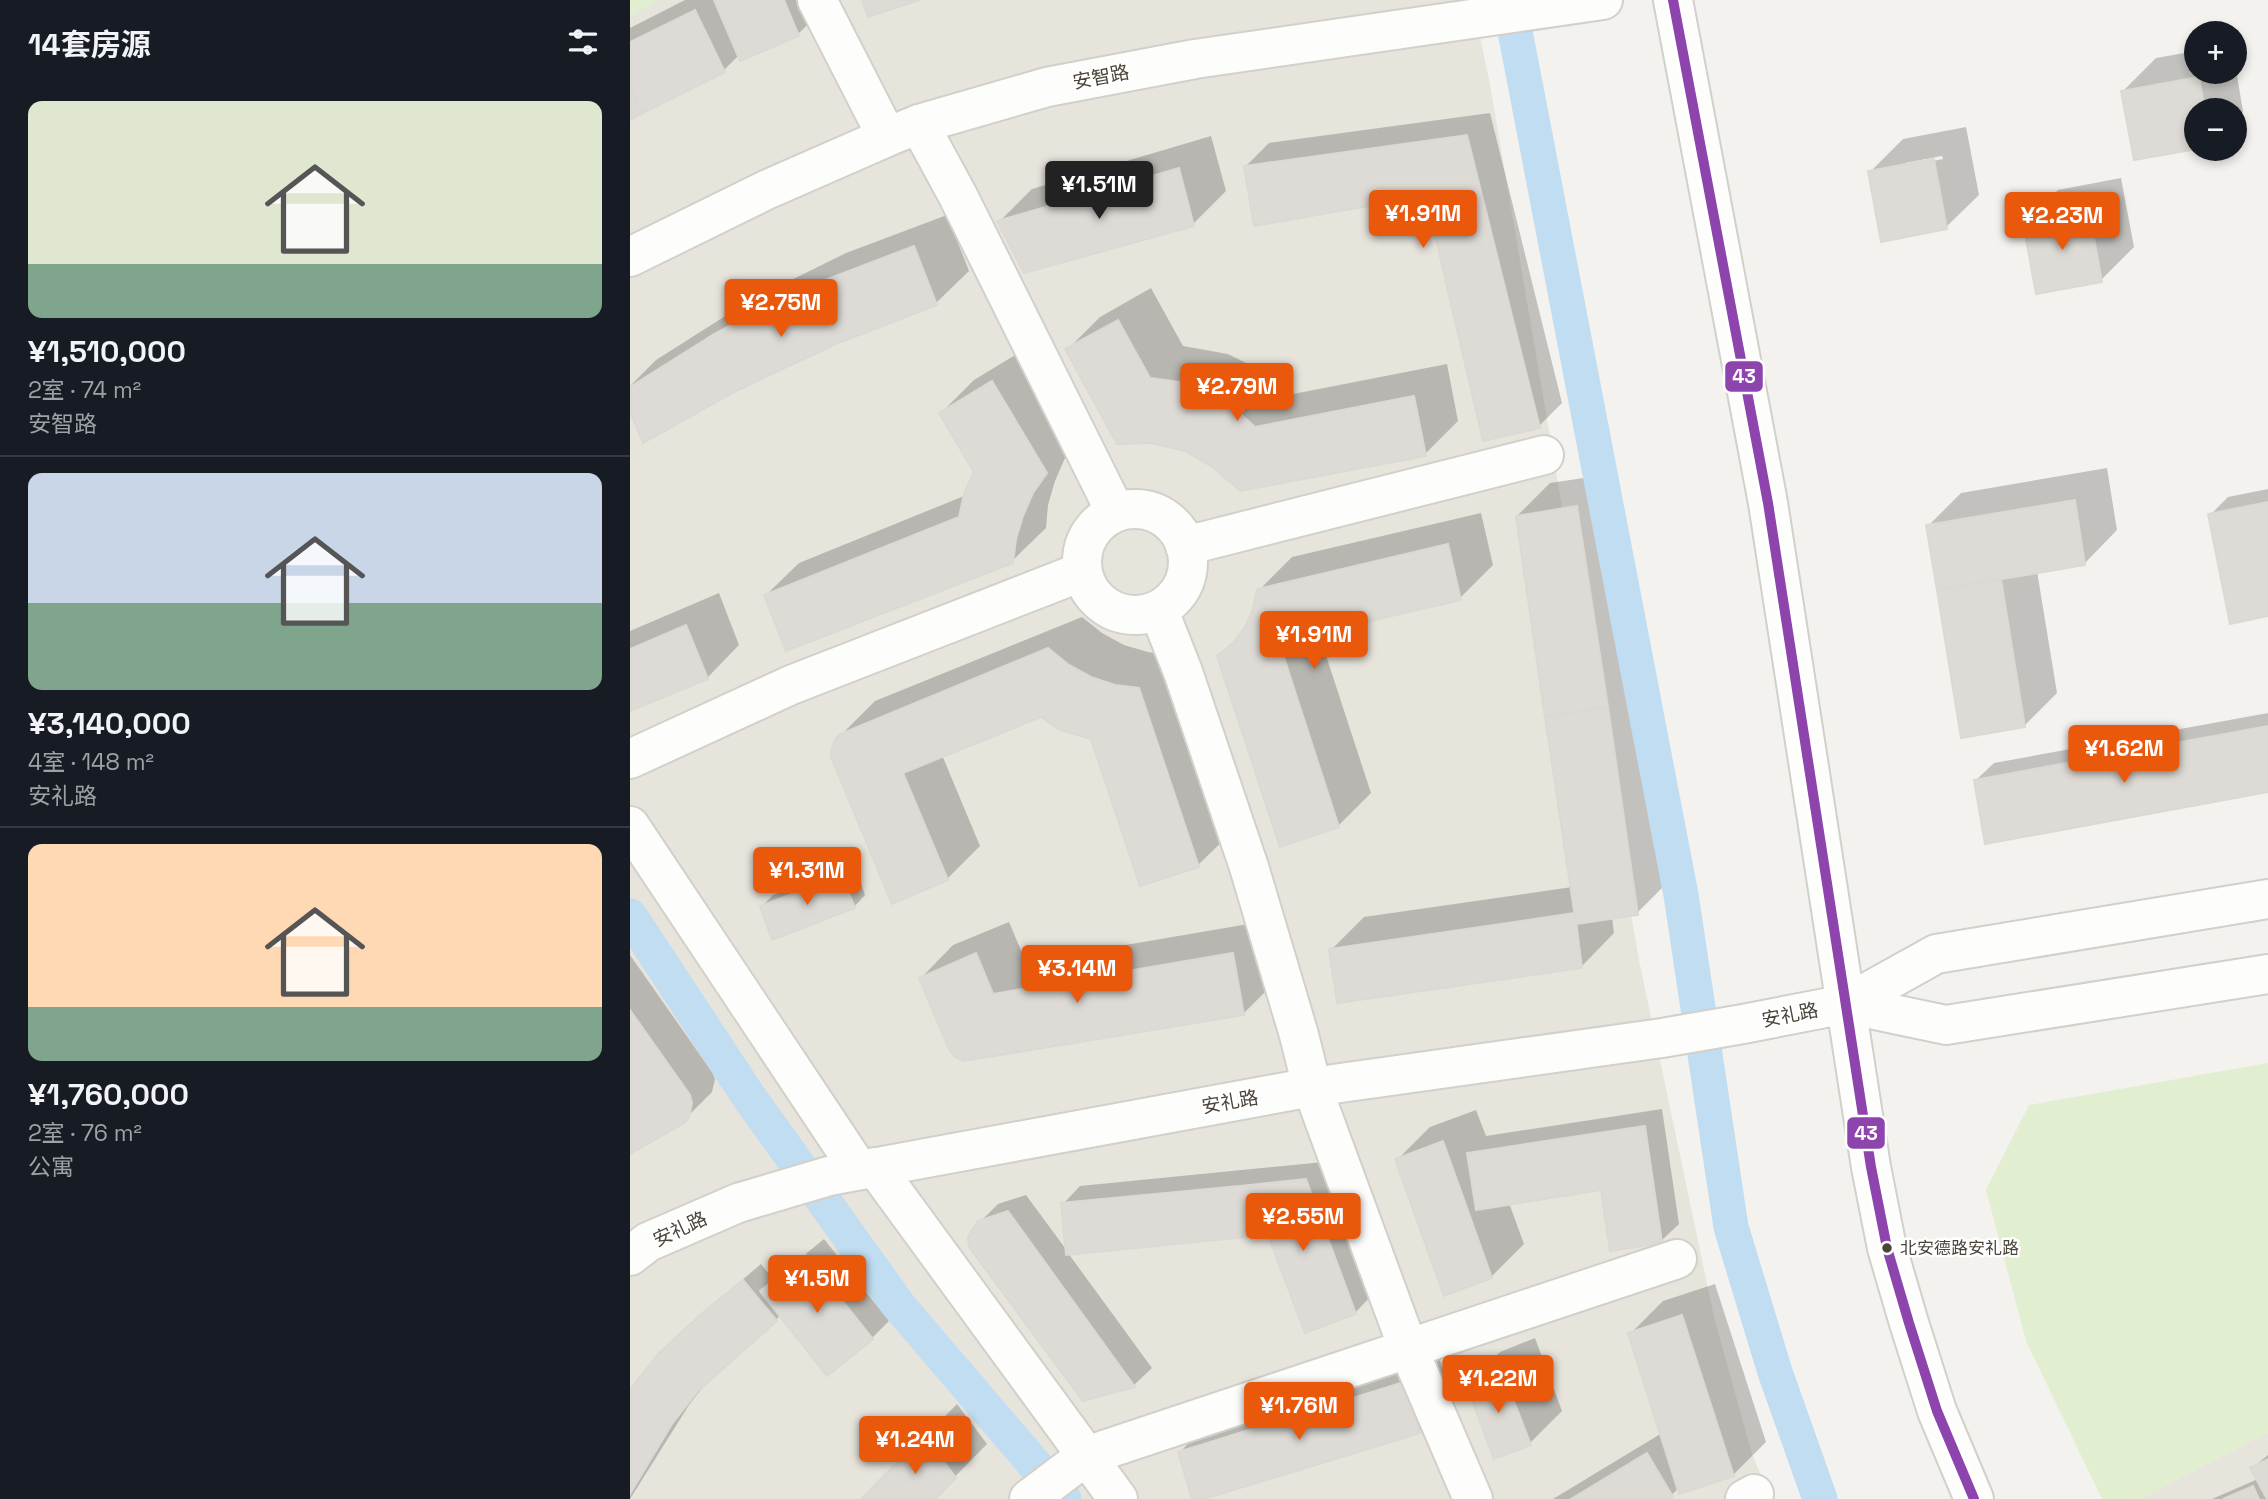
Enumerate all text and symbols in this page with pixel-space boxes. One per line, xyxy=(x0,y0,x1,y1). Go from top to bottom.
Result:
map controls xyxy=(2184,21,2247,161)
button: + xyxy=(2184,21,2247,84)
icon: filters xyxy=(564,23,602,61)
text: 14套房源 xyxy=(28,25,151,64)
street label: 安智路 xyxy=(1071,59,1131,95)
button: − xyxy=(2184,98,2247,161)
icon: home xyxy=(252,146,378,272)
pin: ¥1.51M xyxy=(1042,162,1156,221)
text: ¥1.51M xyxy=(1061,169,1137,199)
pin: ¥1.91M xyxy=(1366,190,1480,250)
pin: ¥2.23M xyxy=(2005,192,2119,252)
text: ¥1.91M xyxy=(1385,198,1461,228)
text: ¥2.23M xyxy=(2021,200,2103,230)
pin: ¥2.75M xyxy=(724,280,838,339)
text: ¥2.75M xyxy=(741,287,821,317)
text: ¥1,510,000 xyxy=(28,332,186,371)
line badge: 43 xyxy=(1724,360,1764,393)
pin: ¥2.79M xyxy=(1180,364,1294,423)
text: 43 xyxy=(1732,364,1756,389)
text: ¥2.79M xyxy=(1196,371,1278,401)
text: 2室 · 74 m² xyxy=(28,375,141,405)
text: 安智路 xyxy=(28,409,97,439)
icon: home xyxy=(252,518,378,644)
pin: ¥1.91M xyxy=(1257,612,1371,671)
text: ¥1.91M xyxy=(1276,619,1352,649)
text: ¥3,140,000 xyxy=(28,704,191,743)
pin: ¥1.62M xyxy=(2067,726,2181,785)
text: ¥1.62M xyxy=(2084,733,2164,763)
text: 4室 · 148 m² xyxy=(28,747,154,777)
text: 安礼路 xyxy=(28,781,97,811)
pin: ¥1.31M xyxy=(750,848,864,907)
text: ¥1.31M xyxy=(769,855,845,885)
icon: home xyxy=(252,889,378,1015)
pin: ¥3.14M xyxy=(1020,946,1134,1005)
text: ¥3.14M xyxy=(1037,953,1117,983)
street label: 安礼路 xyxy=(1760,997,1820,1033)
text: ¥1,760,000 xyxy=(28,1075,189,1114)
street label: 安礼路 xyxy=(1200,1085,1260,1119)
line badge: 43 xyxy=(1846,1116,1886,1150)
text: 2室 · 76 m² xyxy=(28,1118,142,1148)
text: 43 xyxy=(1854,1121,1878,1146)
text: 公寓 xyxy=(28,1152,74,1182)
pin: ¥2.55M xyxy=(1246,1194,1360,1253)
text: ¥2.55M xyxy=(1262,1201,1344,1231)
street label: 安礼路 xyxy=(649,1206,711,1252)
place label: 北安德路安礼路 xyxy=(1900,1237,2019,1259)
marker: 北安德路安礼路 xyxy=(1880,1241,1894,1255)
pin: ¥1.5M xyxy=(768,1256,866,1315)
text: ¥1.5M xyxy=(784,1263,850,1293)
pin: ¥1.22M xyxy=(1441,1356,1555,1415)
text: ¥1.22M xyxy=(1458,1363,1538,1393)
pin: ¥1.76M xyxy=(1242,1382,1356,1442)
text: ¥1.76M xyxy=(1260,1390,1338,1420)
pin: ¥1.24M xyxy=(858,1416,972,1476)
text: ¥1.24M xyxy=(875,1424,955,1454)

